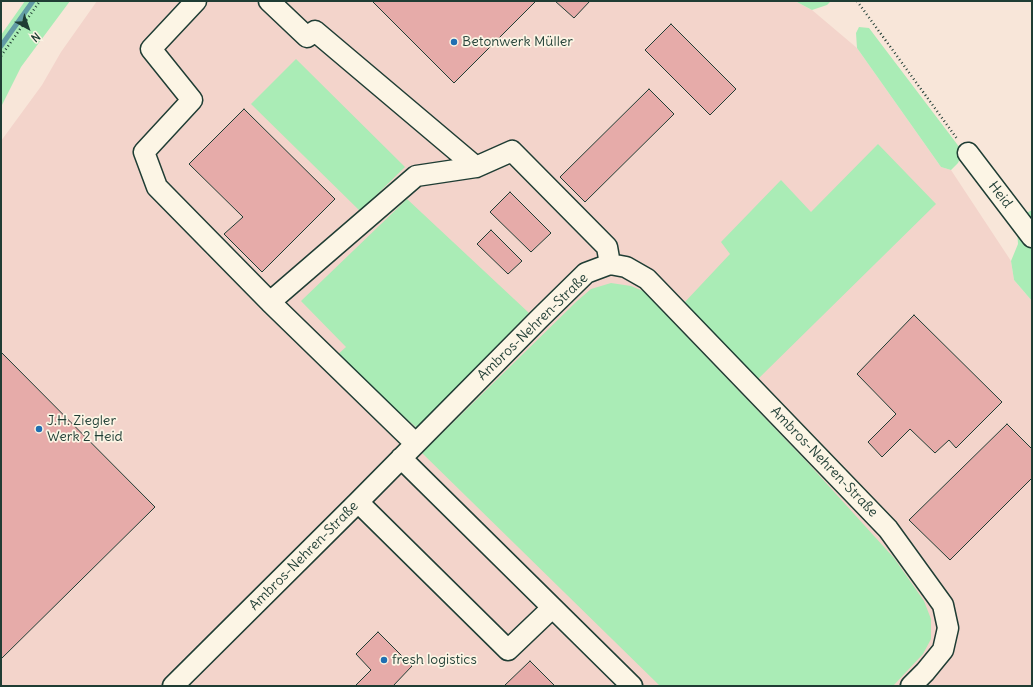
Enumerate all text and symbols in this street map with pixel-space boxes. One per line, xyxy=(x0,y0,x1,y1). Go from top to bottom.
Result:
north arrow xyxy=(8,8,48,48)
text: N xyxy=(28,29,43,45)
place label: Betonwerk Müller xyxy=(462,34,573,50)
marker: Betonwerk Müller xyxy=(449,37,459,47)
street label: Heid xyxy=(984,178,1016,212)
street label: Ambros-Nehren-Straße xyxy=(474,270,592,384)
street label: Ambros-Nehren-Straße xyxy=(767,403,881,521)
place label: J.H. Ziegler Werk 2 Heid xyxy=(47,413,123,446)
marker: J.H. Ziegler Werk 2 Heid xyxy=(34,424,44,434)
street label: Ambros-Nehren-Straße xyxy=(246,498,362,614)
place label: fresh logistics xyxy=(392,652,477,668)
marker: fresh logistics xyxy=(379,655,389,665)

